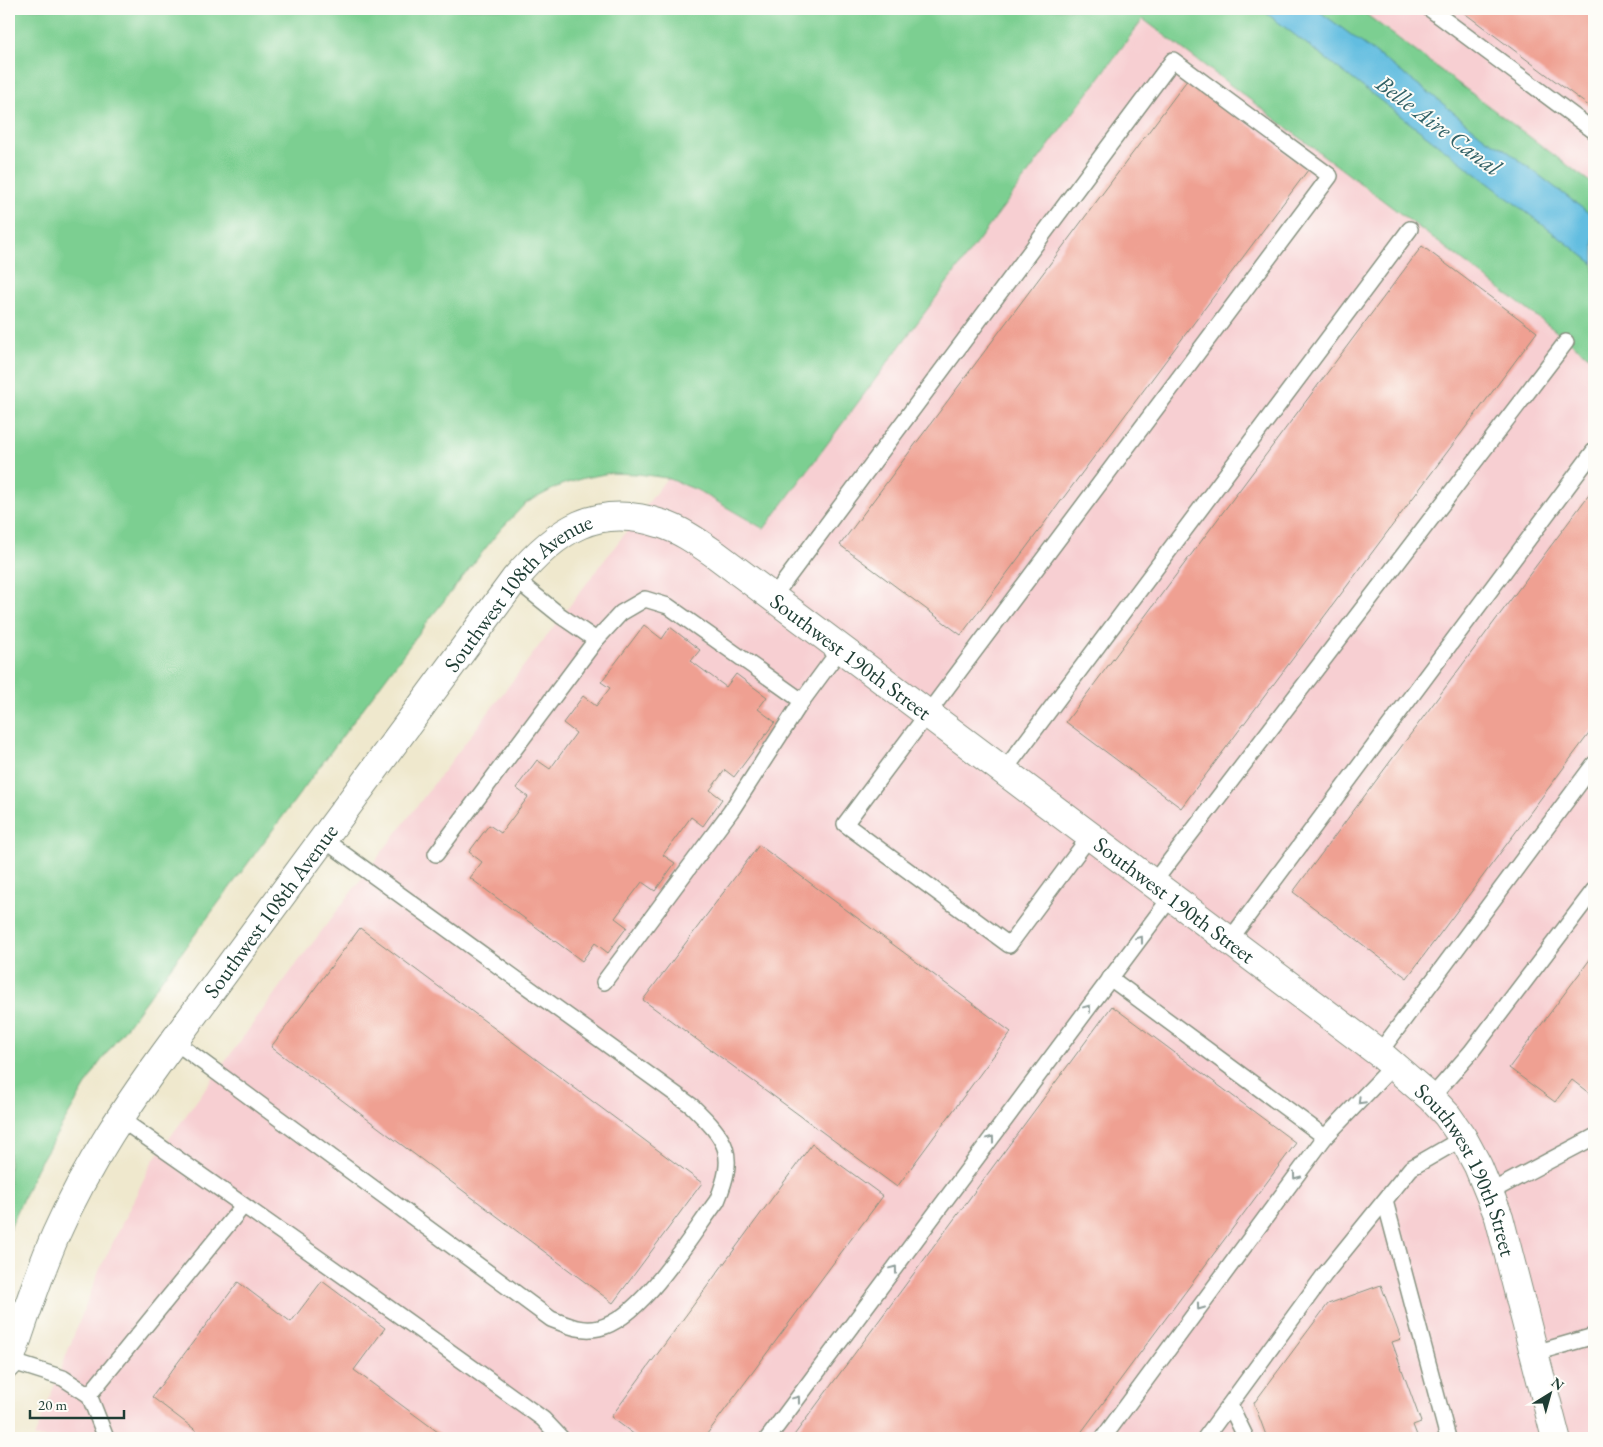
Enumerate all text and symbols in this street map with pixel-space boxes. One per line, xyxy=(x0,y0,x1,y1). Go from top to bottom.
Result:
water label: Belle Aire Canal xyxy=(1369,67,1509,183)
street label: Southwest 108th Avenue xyxy=(437,507,596,678)
street label: Southwest 190th Street xyxy=(765,586,938,726)
street label: Southwest 108th Avenue xyxy=(196,817,344,1004)
street label: Southwest 190th Street xyxy=(1088,829,1261,970)
one-way arrow xyxy=(1134,935,1143,945)
one-way arrow xyxy=(1082,1004,1091,1014)
street label: Southwest 190th Street xyxy=(1409,1076,1523,1259)
one-way arrow xyxy=(1357,1095,1366,1104)
one-way arrow xyxy=(985,1135,994,1145)
one-way arrow xyxy=(1294,1170,1302,1179)
one-way arrow xyxy=(888,1265,897,1275)
one-way arrow xyxy=(1197,1301,1206,1311)
north arrow xyxy=(1526,1370,1576,1420)
text: N xyxy=(1548,1373,1568,1395)
scale bar xyxy=(30,1387,124,1419)
text: 20 m xyxy=(38,1395,67,1414)
one-way arrow xyxy=(791,1396,799,1405)

